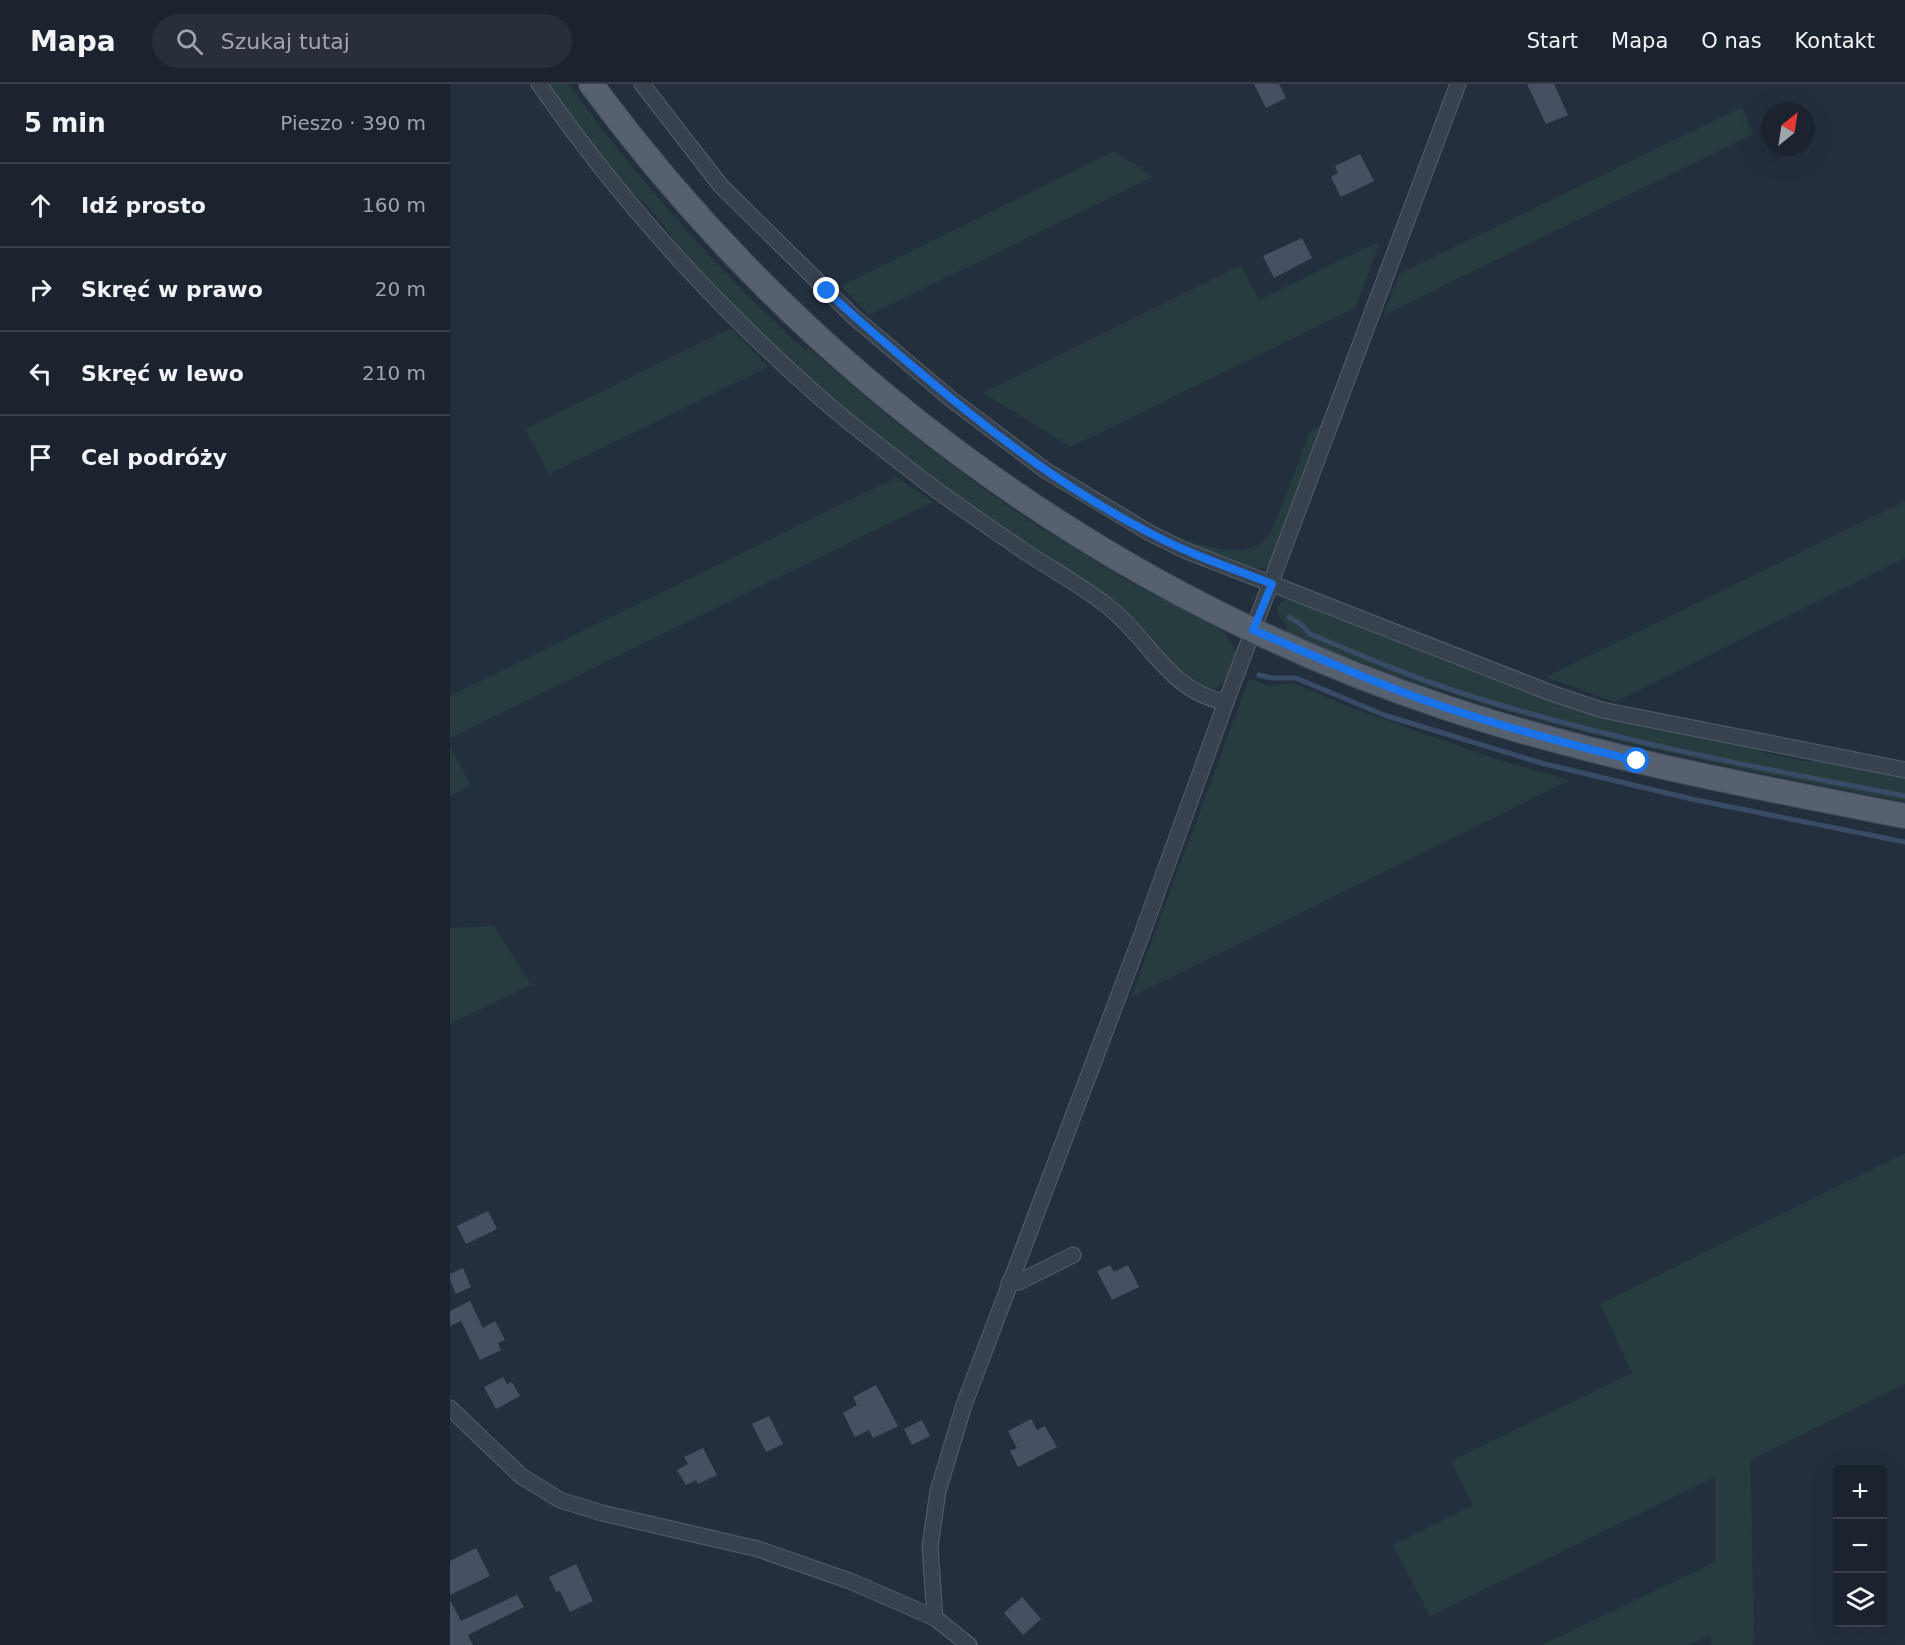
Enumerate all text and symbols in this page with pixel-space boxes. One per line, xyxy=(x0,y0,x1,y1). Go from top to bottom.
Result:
search box xyxy=(152,14,572,68)
text: Mapa xyxy=(30,25,116,58)
icon: search xyxy=(173,25,206,58)
text: Szukaj tutaj xyxy=(221,29,350,54)
text: Start xyxy=(1527,29,1578,53)
text: Mapa xyxy=(1611,29,1668,53)
text: O nas xyxy=(1701,29,1762,53)
text: Kontakt xyxy=(1795,29,1875,53)
north arrow xyxy=(1761,102,1815,156)
text: 5 min xyxy=(24,108,106,138)
text: Pieszo · 390 m xyxy=(280,111,426,135)
icon: ahead xyxy=(24,189,57,222)
text: Idź prosto xyxy=(81,193,206,218)
text: 160 m xyxy=(362,193,426,217)
icon: right xyxy=(24,273,57,306)
text: Skręć w prawo xyxy=(81,277,263,302)
text: 20 m xyxy=(375,277,426,301)
route end xyxy=(813,277,839,303)
icon: left xyxy=(24,357,57,390)
text: Skręć w lewo xyxy=(81,361,244,386)
text: 210 m xyxy=(362,361,426,385)
icon: arrive xyxy=(24,441,57,474)
text: Cel podróży xyxy=(81,445,227,470)
route start xyxy=(1623,747,1649,773)
map controls xyxy=(1833,1465,1887,1627)
button: + xyxy=(1833,1465,1887,1519)
button: − xyxy=(1833,1519,1887,1573)
button: layers xyxy=(1833,1573,1887,1627)

